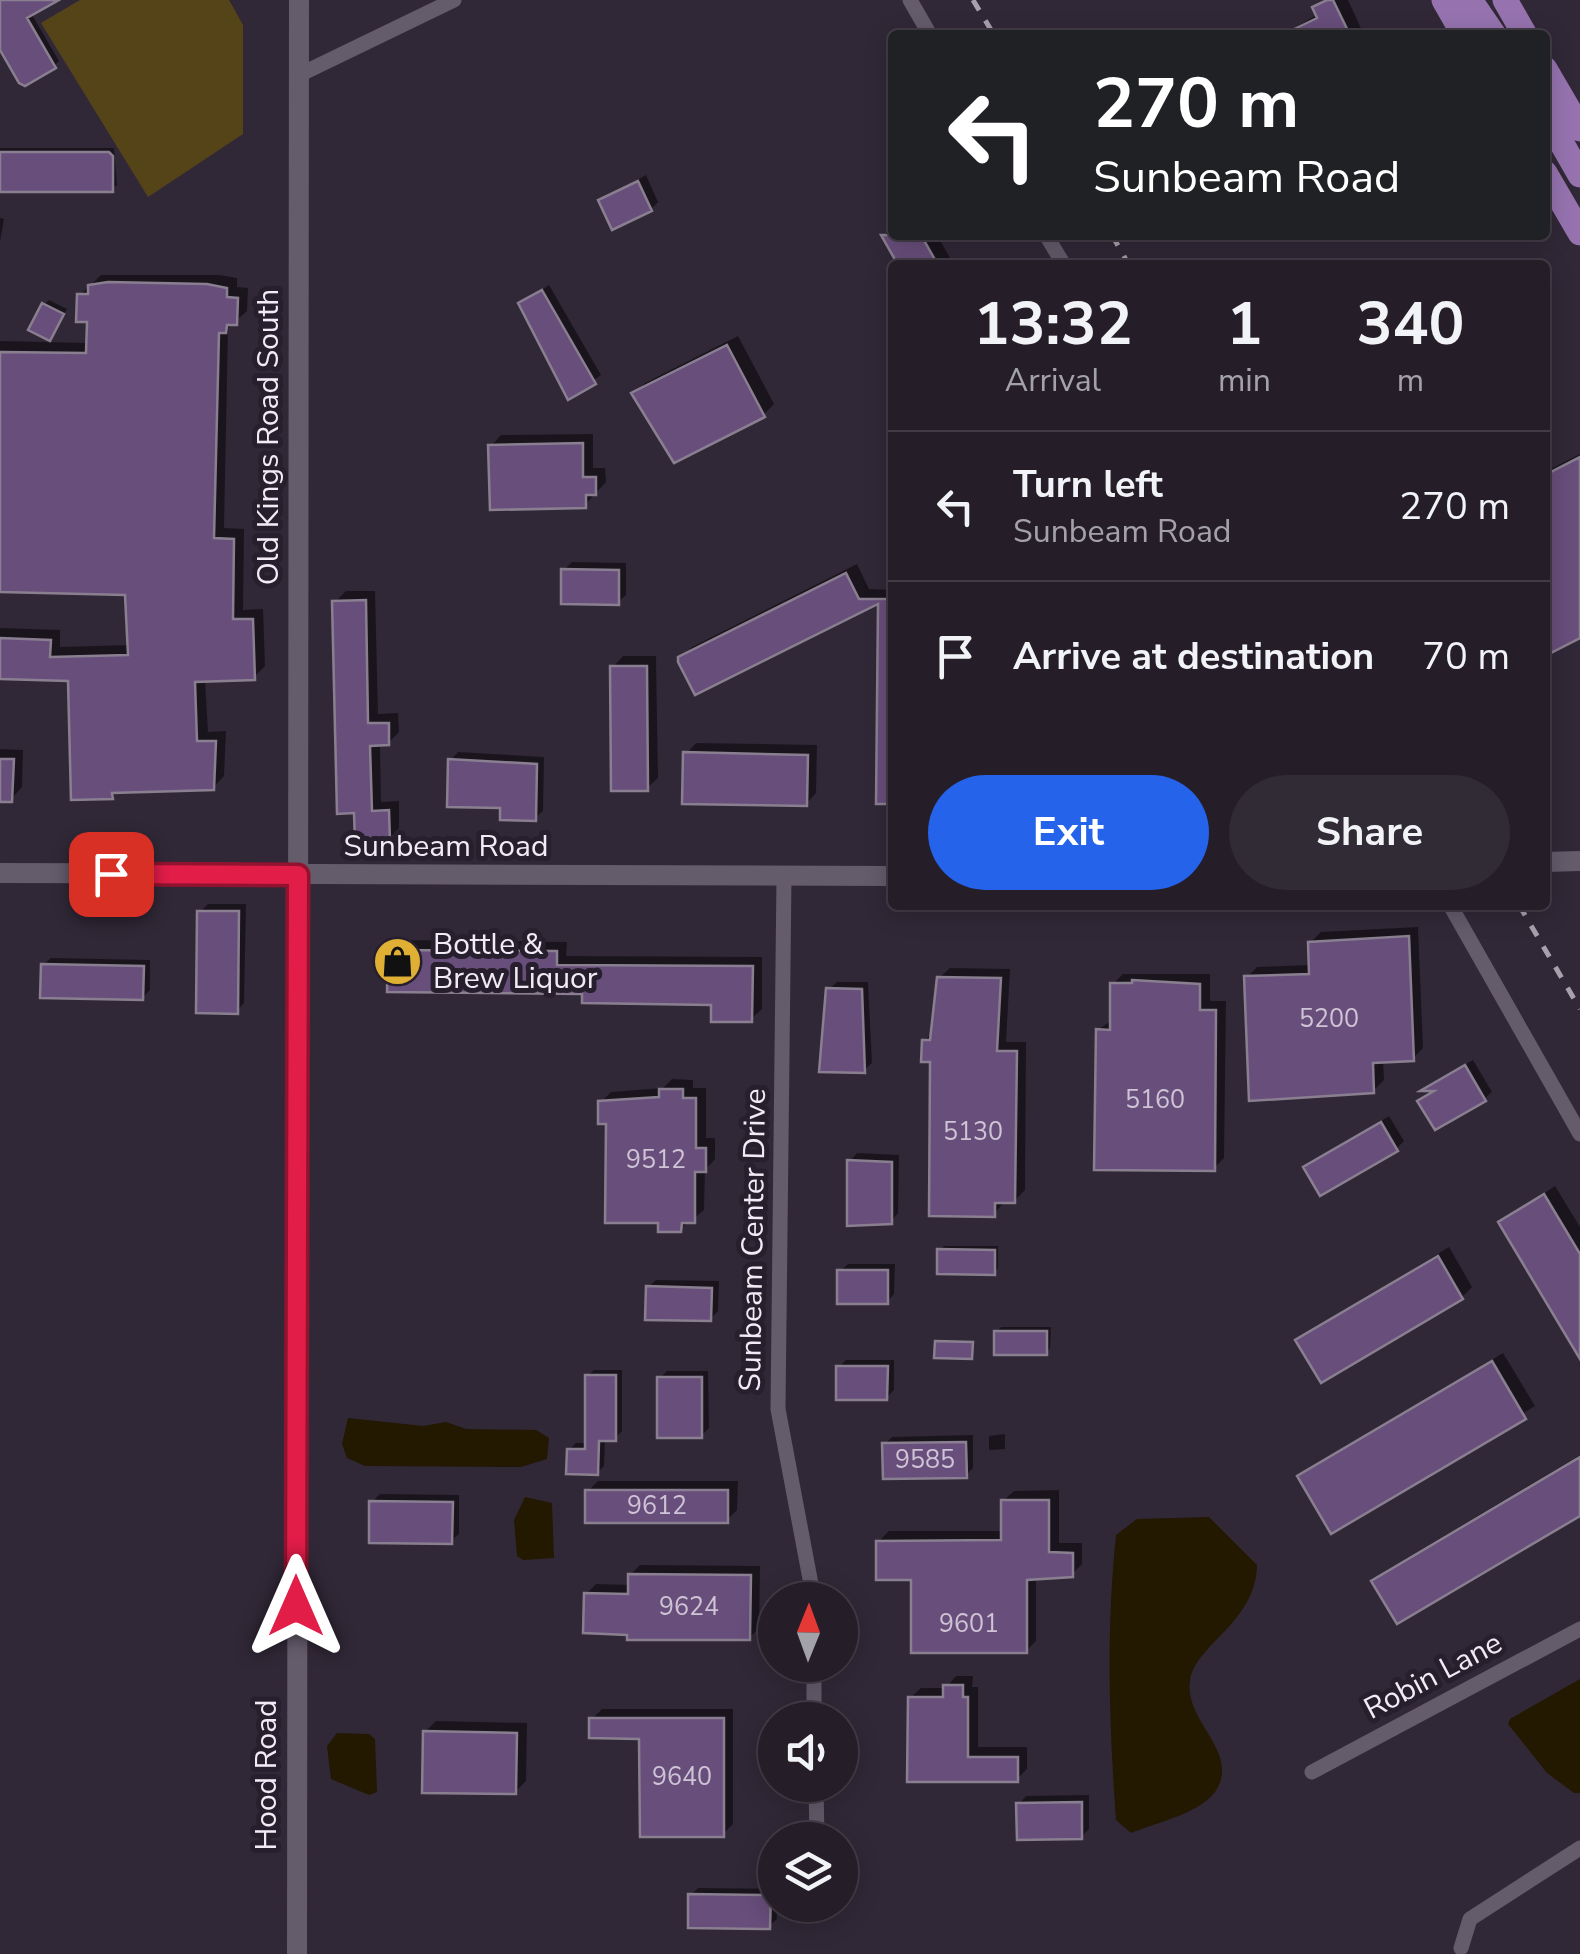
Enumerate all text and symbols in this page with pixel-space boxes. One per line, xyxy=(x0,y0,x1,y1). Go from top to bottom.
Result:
text: 270 m xyxy=(1093,56,1299,152)
icon: left xyxy=(928,70,1058,200)
text: Sunbeam Road xyxy=(1093,147,1400,208)
text: 13:32 xyxy=(974,283,1132,365)
text: 1 xyxy=(1226,283,1262,365)
text: 340 xyxy=(1356,283,1464,365)
street label: Old Kings Road South xyxy=(248,289,289,585)
text: Arrival xyxy=(1005,359,1101,402)
text: min xyxy=(1218,359,1271,402)
text: m xyxy=(1397,359,1424,402)
text: Turn left xyxy=(1013,459,1163,510)
icon: left xyxy=(928,479,983,534)
text: 270 m xyxy=(1399,481,1510,532)
text: Sunbeam Road xyxy=(1013,510,1232,553)
icon: arrive xyxy=(928,629,983,684)
text: Arrive at destination xyxy=(1013,631,1374,682)
text: 70 m xyxy=(1422,631,1510,682)
button: Exit xyxy=(928,775,1209,890)
button: Share xyxy=(1229,775,1510,890)
street label: Sunbeam Road xyxy=(344,826,548,867)
pin xyxy=(69,832,154,917)
icon: arrive xyxy=(84,847,139,902)
place label: Bottle & Brew Liquor xyxy=(433,924,598,999)
shop icon: Bottle & Brew Liquor xyxy=(372,935,424,987)
house number: 5200 xyxy=(1299,1002,1359,1036)
house number: 5160 xyxy=(1125,1083,1185,1117)
street label: Sunbeam Center Drive xyxy=(730,1088,776,1392)
house number: 5130 xyxy=(943,1115,1003,1149)
house number: 9512 xyxy=(626,1143,686,1177)
house number: 9585 xyxy=(895,1443,955,1477)
house number: 9612 xyxy=(627,1489,687,1523)
position arrow xyxy=(244,1554,348,1658)
north arrow xyxy=(758,1582,858,1682)
map controls xyxy=(758,1582,858,1922)
house number: 9624 xyxy=(659,1590,719,1624)
house number: 9601 xyxy=(939,1607,999,1641)
street label: Robin Lane xyxy=(1357,1622,1509,1730)
street label: Hood Road xyxy=(246,1699,287,1851)
button: sound xyxy=(758,1702,858,1802)
house number: 9640 xyxy=(652,1760,712,1794)
button: layers xyxy=(758,1822,858,1922)

